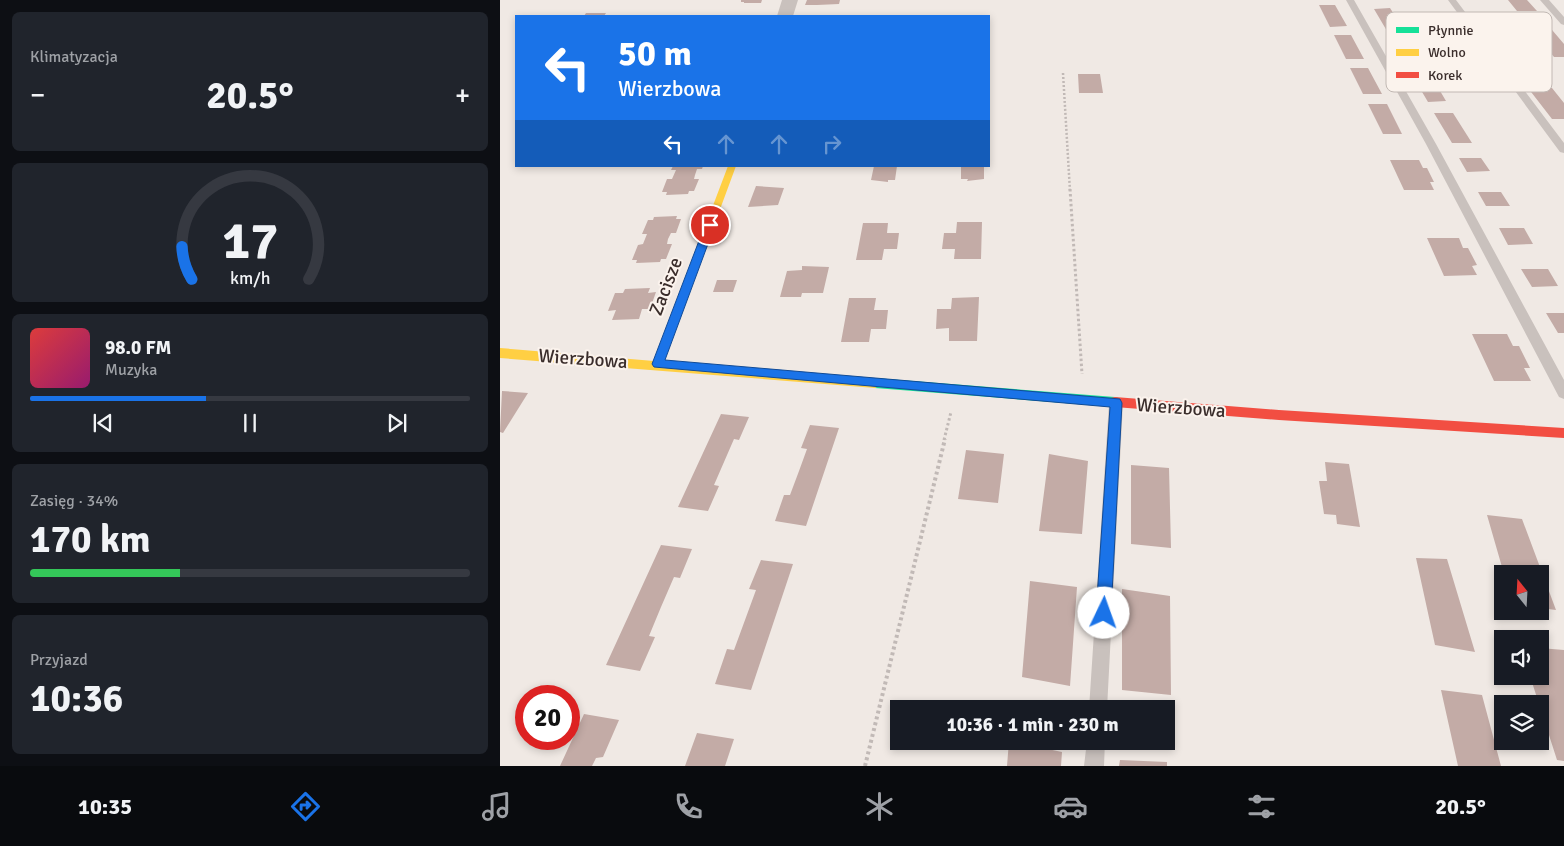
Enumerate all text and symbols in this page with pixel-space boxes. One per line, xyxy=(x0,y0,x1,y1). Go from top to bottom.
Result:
legend xyxy=(1386,12,1552,92)
text: Płynnie xyxy=(1428,22,1473,39)
text: 50 m xyxy=(618,32,692,75)
icon: left xyxy=(535,35,600,100)
text: Wolno xyxy=(1428,44,1466,61)
text: Klimatyzacja xyxy=(30,47,118,67)
text: Korek xyxy=(1428,67,1462,84)
text: 20.5° xyxy=(206,72,294,119)
text: Wierzbowa xyxy=(618,75,721,102)
text: − xyxy=(30,78,45,112)
text: + xyxy=(455,78,470,112)
icon: left xyxy=(659,130,687,158)
icon: ahead xyxy=(712,130,740,158)
icon: ahead xyxy=(765,130,793,158)
icon: right xyxy=(818,130,846,158)
pin xyxy=(689,204,731,246)
text: 17 xyxy=(222,209,278,273)
icon: arrive xyxy=(696,211,724,239)
street label: Zacisze xyxy=(644,254,688,319)
text: km/h xyxy=(230,267,270,289)
text: 98.0 FM xyxy=(105,336,171,360)
street label: Wierzbowa xyxy=(538,344,628,374)
text: Muzyka xyxy=(105,360,157,380)
street label: Wierzbowa xyxy=(1136,393,1226,423)
icon: previous xyxy=(89,409,117,437)
icon: pause xyxy=(236,409,264,437)
icon: next xyxy=(383,409,411,437)
text: Zasięg · 34% xyxy=(30,491,118,511)
text: 170 km xyxy=(30,516,151,563)
north arrow xyxy=(1494,565,1549,620)
map controls xyxy=(1494,565,1549,750)
position arrow xyxy=(1077,586,1129,638)
button: sound xyxy=(1494,630,1549,685)
text: Przyjazd xyxy=(30,650,88,670)
text: 10:36 xyxy=(30,675,123,722)
speed limit sign: 20 xyxy=(515,685,580,750)
button: layers xyxy=(1494,695,1549,750)
text: 10:36 · 1 min · 230 m xyxy=(946,713,1119,737)
icon: directions xyxy=(288,789,323,824)
icon: music xyxy=(479,789,514,824)
icon: phone xyxy=(671,789,706,824)
icon: climate xyxy=(862,789,897,824)
icon: car xyxy=(1053,789,1088,824)
icon: filters xyxy=(1244,789,1279,824)
text: 10:35 xyxy=(78,793,132,820)
text: 20.5° xyxy=(1435,793,1486,820)

